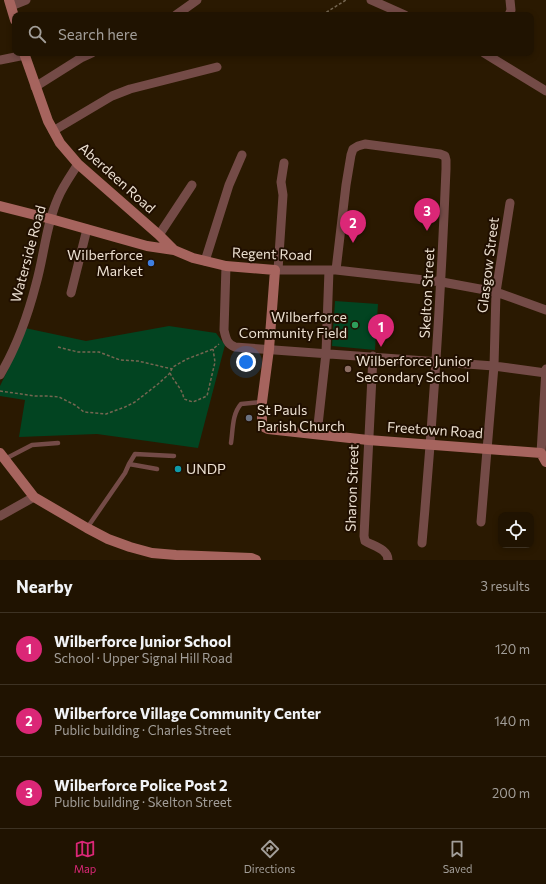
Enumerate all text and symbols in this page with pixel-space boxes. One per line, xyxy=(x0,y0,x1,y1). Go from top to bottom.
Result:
search box xyxy=(12,12,534,56)
icon: search xyxy=(26,23,48,45)
text: Search here xyxy=(58,25,137,43)
street label: Aberdeen Road xyxy=(76,139,159,216)
pin: 3 xyxy=(414,198,440,231)
street label: Waterside Road xyxy=(6,203,49,304)
pin: 2 xyxy=(340,210,366,243)
street label: Glasgow Street xyxy=(473,216,502,314)
street label: Regent Road xyxy=(232,244,312,263)
place label: Wilberforce Market xyxy=(67,246,143,279)
street label: Skelton Street xyxy=(416,247,437,339)
marker: Wilberforce Market xyxy=(146,258,156,268)
place label: Wilberforce Community Field xyxy=(239,308,347,341)
pin: 1 xyxy=(368,314,394,347)
marker: Wilberforce Community Field xyxy=(350,320,360,330)
your location xyxy=(236,352,256,372)
place label: Wilberforce Junior Secondary School xyxy=(356,352,472,385)
marker: Wilberforce Junior Secondary School xyxy=(343,364,353,374)
place label: St Pauls Parish Church xyxy=(257,401,345,434)
marker: St Pauls Parish Church xyxy=(244,413,254,423)
street label: Freetown Road xyxy=(386,418,484,441)
street label: Sharon Street xyxy=(341,444,362,532)
place label: UNDP xyxy=(186,460,226,477)
marker: UNDP xyxy=(173,464,183,474)
map controls xyxy=(498,512,534,548)
button: locate xyxy=(498,512,534,548)
text: Nearby xyxy=(16,576,73,597)
text: 3 results xyxy=(481,578,530,594)
text: Wilberforce Junior School xyxy=(54,632,231,650)
text: 1 xyxy=(26,641,32,657)
text: 120 m xyxy=(495,641,530,657)
text: School · Upper Signal Hill Road xyxy=(54,650,232,666)
text: Wilberforce Village Community Center xyxy=(54,704,321,722)
text: 2 xyxy=(25,713,33,729)
text: 140 m xyxy=(494,713,530,729)
text: Public building · Charles Street xyxy=(54,722,231,738)
text: Wilberforce Police Post 2 xyxy=(54,776,228,794)
text: 3 xyxy=(25,785,33,801)
text: 200 m xyxy=(492,785,530,801)
text: Public building · Skelton Street xyxy=(54,794,232,810)
tab: Map xyxy=(74,838,96,875)
tab: Directions xyxy=(244,838,295,875)
tab: Saved xyxy=(443,838,472,875)

